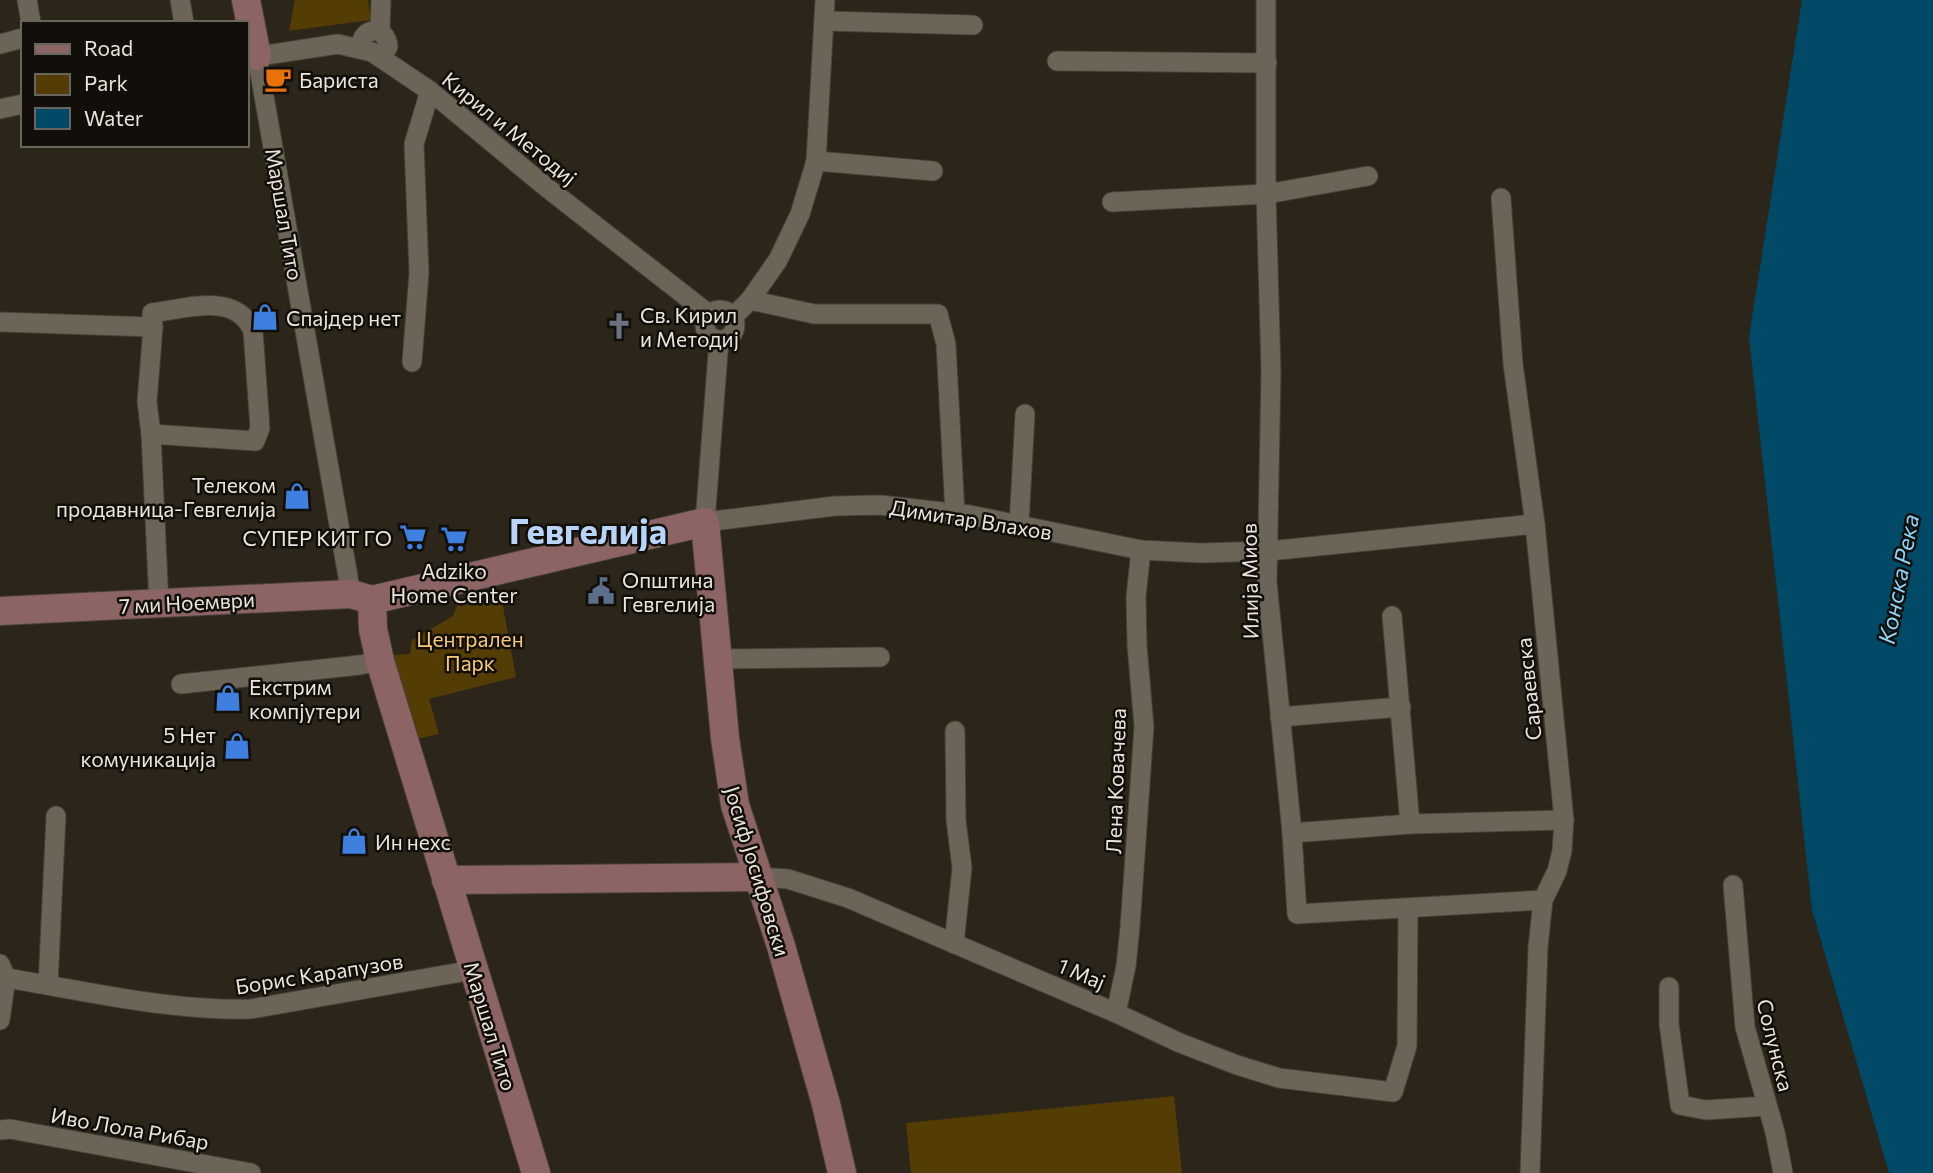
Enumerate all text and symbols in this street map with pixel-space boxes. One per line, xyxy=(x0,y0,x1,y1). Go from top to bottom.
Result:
legend xyxy=(21,21,248,147)
text: Road xyxy=(84,35,133,60)
cafe icon: Бариста xyxy=(263,64,293,94)
street label: Кирил и Методиј xyxy=(438,66,582,190)
place label: Бариста xyxy=(299,67,379,92)
text: Park xyxy=(84,70,128,95)
text: Water xyxy=(84,105,143,130)
street label: Маршал Тито xyxy=(261,146,309,282)
shop icon: Спајдер нет xyxy=(250,302,280,332)
place label: Св. Кирил и Методиј xyxy=(640,302,739,351)
place label: Спајдер нет xyxy=(286,305,401,330)
church icon: Св. Кирил и Методиј xyxy=(604,311,634,341)
place label: Телеком продавница-Гевгелија xyxy=(56,472,276,521)
shop icon: Телеком продавница-Гевгелија xyxy=(282,481,312,511)
street label: Димитар Влахов xyxy=(888,494,1054,544)
district label: Гевгелија xyxy=(509,508,667,551)
water label: Конска Река xyxy=(1872,512,1924,646)
supermarket icon: СУПЕР КИТ ГО xyxy=(398,522,428,552)
street label: Илија Миов xyxy=(1235,523,1263,639)
supermarket icon: Adziko Home Center xyxy=(439,524,469,554)
place label: СУПЕР КИТ ГО xyxy=(242,525,392,550)
place label: Adziko Home Center xyxy=(390,558,518,607)
place label: Општина Гевгелија xyxy=(622,567,715,616)
public building icon: Општина Гевгелија xyxy=(586,576,616,606)
street label: 7 ми Ноември xyxy=(118,586,256,618)
park label: Централен Парк xyxy=(416,626,524,675)
street label: Сараевска xyxy=(1510,636,1546,742)
place label: Екстрим компјутери xyxy=(249,674,361,723)
shop icon: Екстрим компјутери xyxy=(213,683,243,713)
street label: Лена Ковачева xyxy=(1100,708,1130,854)
place label: 5 Нет комуникација xyxy=(80,722,216,771)
shop icon: 5 Нет комуникација xyxy=(222,731,252,761)
street label: Јосиф Јосифовски xyxy=(720,783,796,959)
shop icon: Ин нехс xyxy=(339,826,369,856)
place label: Ин нехс xyxy=(375,829,451,854)
street label: Борис Карапузов xyxy=(233,947,405,999)
street label: 1 Мај xyxy=(1054,952,1110,994)
street label: Маршал Тито xyxy=(460,958,522,1094)
street label: Солунска xyxy=(1752,996,1800,1094)
street label: Иво Лола Рибар xyxy=(49,1102,211,1154)

